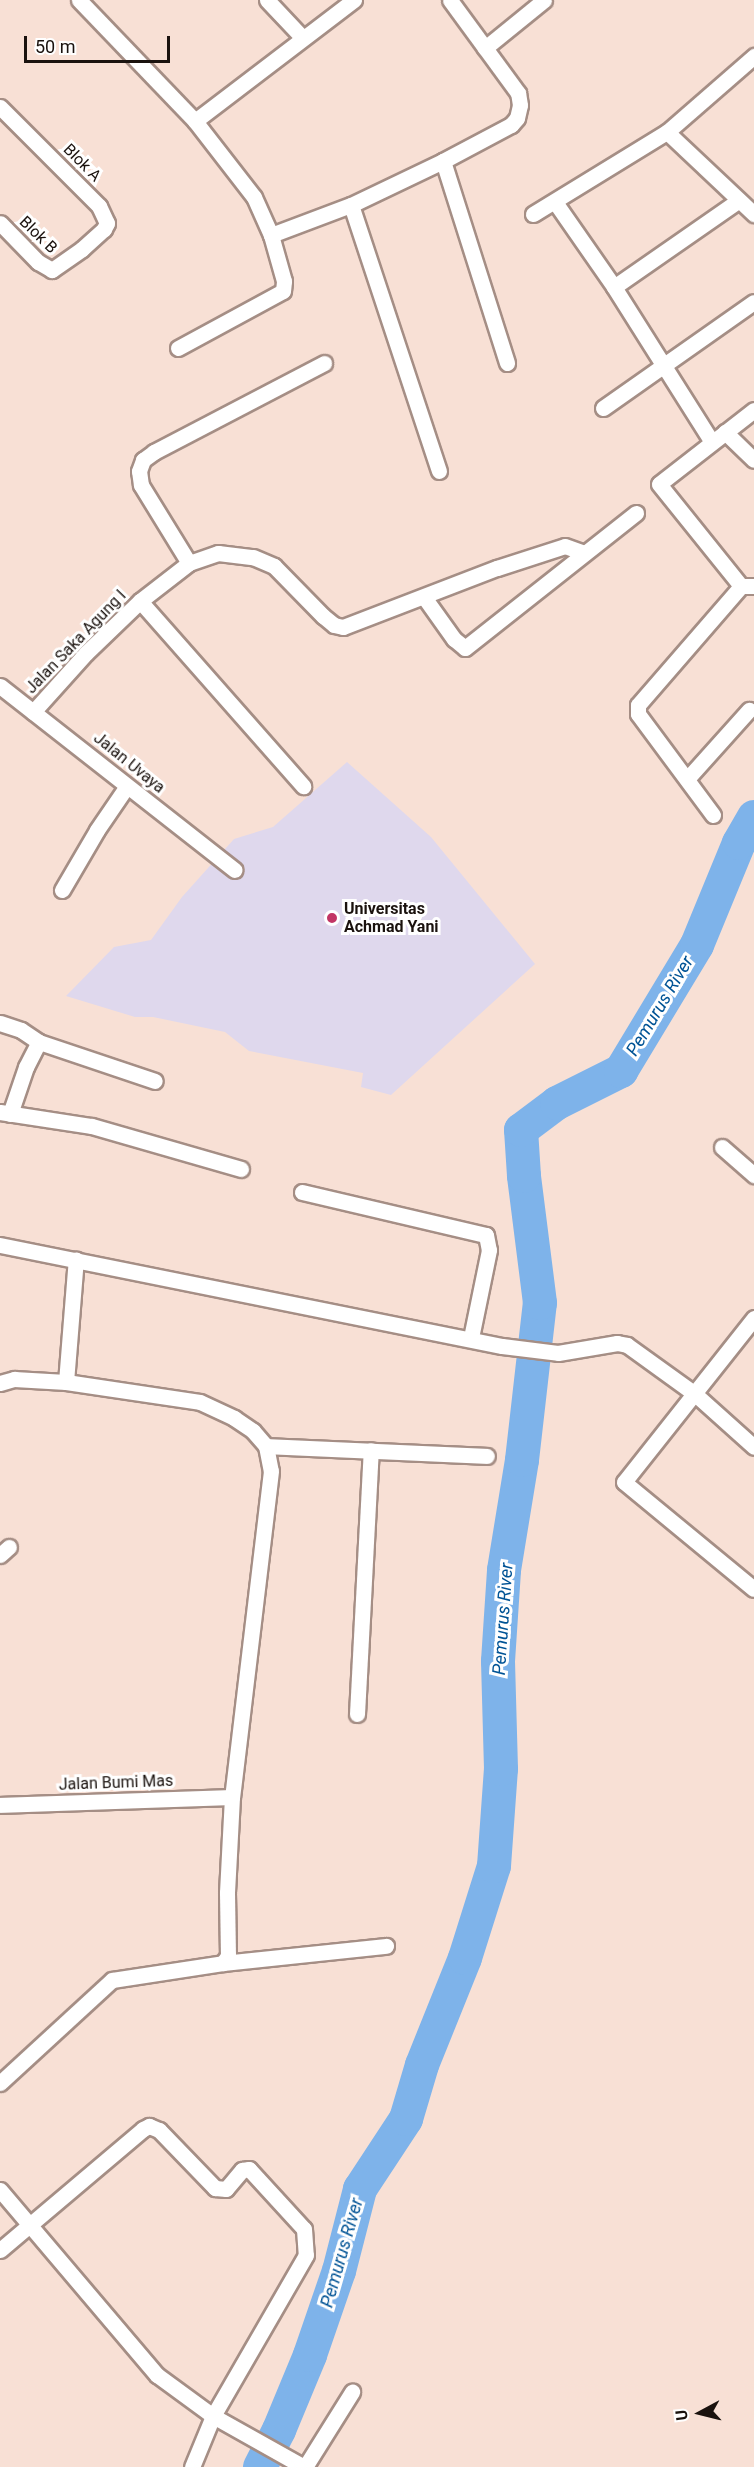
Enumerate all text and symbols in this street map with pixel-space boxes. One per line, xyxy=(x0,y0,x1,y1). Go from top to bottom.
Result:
scale bar xyxy=(27,24,172,62)
text: 50 m xyxy=(35,36,75,57)
street label: Blok A xyxy=(59,140,105,186)
street label: Blok B xyxy=(15,212,61,258)
street label: Jalan Saka Agung I xyxy=(22,586,130,698)
street label: Jalan Uvaya xyxy=(90,729,168,797)
place label: Universitas Achmad Yani xyxy=(344,899,439,937)
marker: Universitas Achmad Yani xyxy=(325,911,339,925)
water label: Pemurus River xyxy=(622,952,698,1060)
water label: Pemurus River xyxy=(488,1562,518,1676)
street label: Jalan Bumi Mas xyxy=(58,1771,174,1795)
water label: Pemurus River xyxy=(316,2196,368,2310)
north arrow xyxy=(670,2383,730,2443)
text: U xyxy=(672,2409,692,2422)

